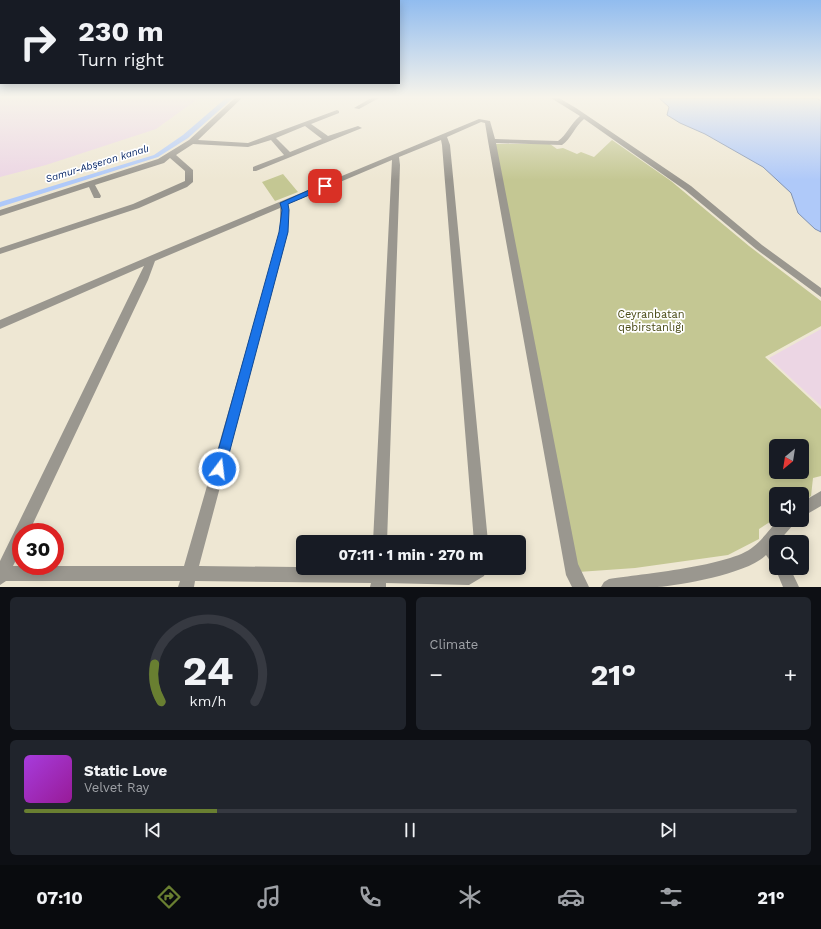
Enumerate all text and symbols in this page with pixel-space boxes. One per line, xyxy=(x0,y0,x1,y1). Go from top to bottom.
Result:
text: 230 m xyxy=(78,15,164,48)
icon: right xyxy=(12,16,64,68)
text: Turn right xyxy=(78,49,164,70)
water label: Samur-Abşeron kanalı xyxy=(44,142,150,184)
pin xyxy=(308,169,342,203)
icon: arrive xyxy=(314,175,336,197)
park label: Ceyranbatan qəbirstanlığı xyxy=(617,308,685,334)
north arrow xyxy=(769,439,809,479)
map controls xyxy=(769,439,809,575)
position arrow xyxy=(198,448,240,490)
button: sound xyxy=(769,487,809,527)
speed limit sign: 30 xyxy=(12,523,64,575)
button: search xyxy=(769,535,809,575)
text: 07:11 · 1 min · 270 m xyxy=(339,546,483,564)
text: Climate xyxy=(430,637,478,652)
text: 24 xyxy=(182,645,233,694)
text: 21° xyxy=(590,657,636,692)
text: − xyxy=(430,662,443,687)
text: + xyxy=(784,662,797,687)
text: km/h xyxy=(189,692,226,708)
text: Static Love xyxy=(84,762,167,780)
text: Velvet Ray xyxy=(84,780,149,795)
icon: previous xyxy=(142,819,164,841)
icon: pause xyxy=(399,819,421,841)
icon: next xyxy=(657,819,679,841)
icon: directions xyxy=(155,883,183,911)
icon: music xyxy=(255,883,283,911)
icon: phone xyxy=(356,883,384,911)
icon: climate xyxy=(456,883,484,911)
icon: car xyxy=(557,883,585,911)
icon: filters xyxy=(657,883,685,911)
text: 07:10 xyxy=(36,887,83,908)
text: 21° xyxy=(757,887,785,908)

